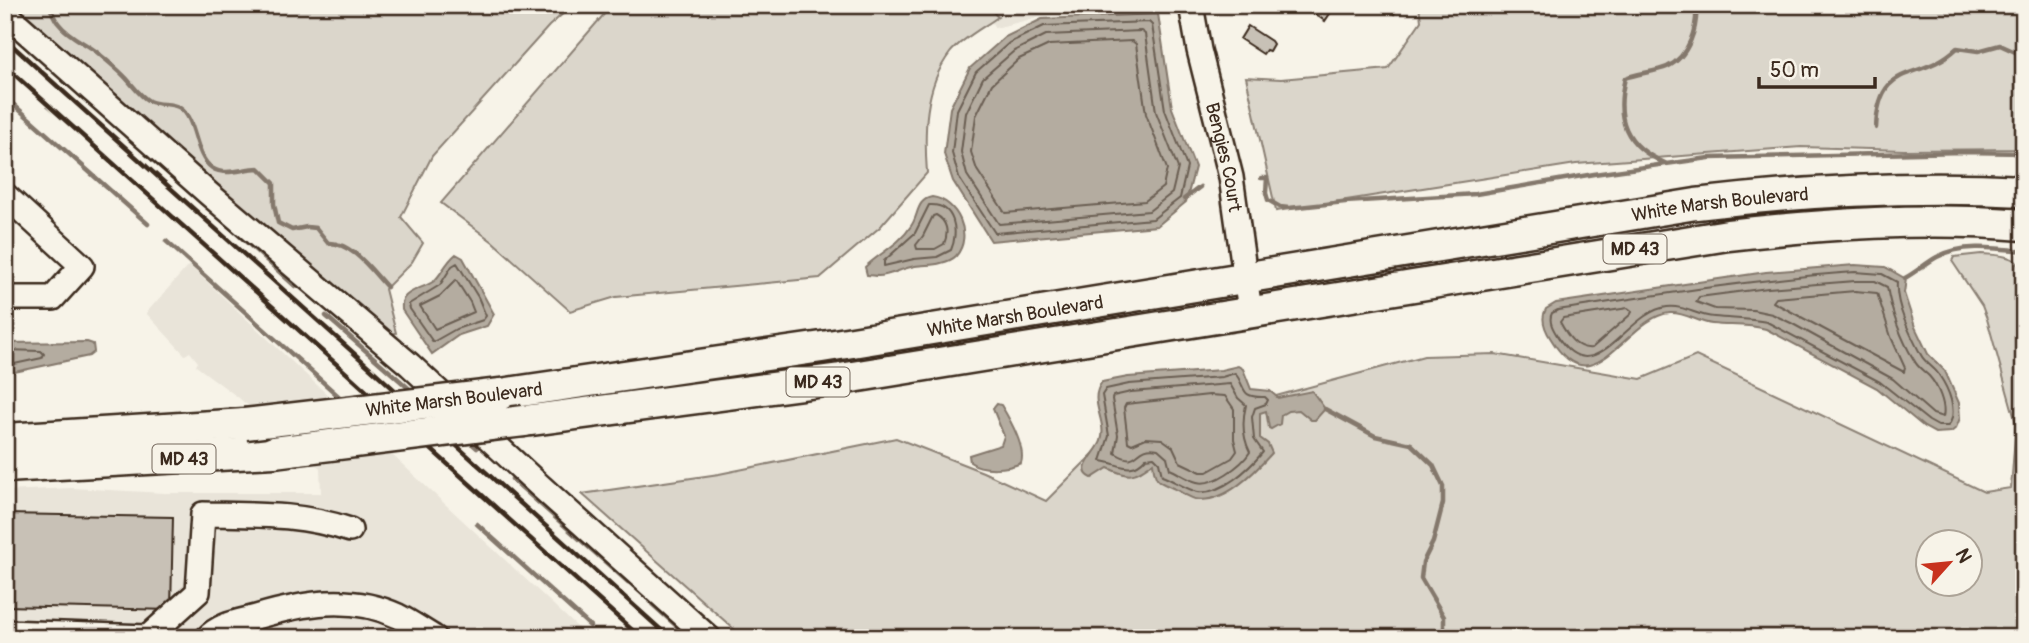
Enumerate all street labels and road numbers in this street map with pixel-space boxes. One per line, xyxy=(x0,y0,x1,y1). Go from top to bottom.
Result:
street label: Bengies Court xyxy=(1200,100,1247,214)
street label: White Marsh Boulevard xyxy=(1630,182,1810,227)
road number: MD 43 xyxy=(1604,234,1666,264)
street label: White Marsh Boulevard xyxy=(925,290,1105,343)
road number: MD 43 xyxy=(786,368,850,396)
street label: White Marsh Boulevard xyxy=(364,377,544,423)
road number: MD 43 xyxy=(152,444,216,474)

